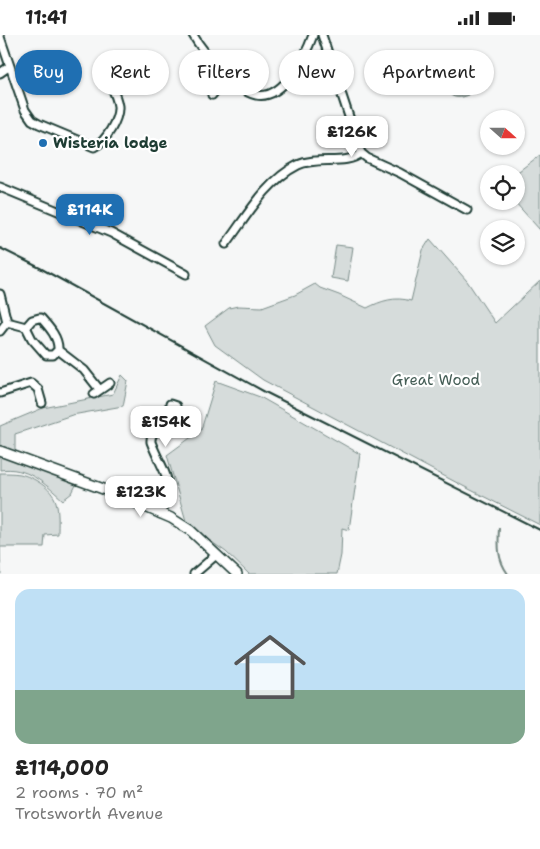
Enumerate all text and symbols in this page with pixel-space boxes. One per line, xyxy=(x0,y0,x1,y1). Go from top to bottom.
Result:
text: 11:41 xyxy=(25,5,68,30)
chip: Buy xyxy=(15,50,82,95)
chip: Rent xyxy=(92,50,169,95)
chip: Filters xyxy=(179,50,269,95)
chip: New xyxy=(279,50,354,95)
chip: Apartment xyxy=(364,50,494,95)
north arrow xyxy=(480,110,525,155)
map controls xyxy=(480,110,525,265)
pin: £126K xyxy=(317,115,387,158)
text: £126K xyxy=(327,121,377,142)
place label: Wisteria lodge xyxy=(53,133,168,153)
marker: Wisteria lodge xyxy=(37,137,49,149)
button: locate xyxy=(480,165,525,210)
pin: £114K xyxy=(55,193,125,236)
text: £114K xyxy=(67,199,113,220)
button: layers xyxy=(480,220,525,265)
park label: Great Wood xyxy=(392,370,481,390)
pin: £154K xyxy=(131,405,201,448)
text: £154K xyxy=(141,411,191,432)
pin: £123K xyxy=(106,475,176,518)
text: £123K xyxy=(116,481,166,502)
icon: home xyxy=(225,622,315,712)
text: £114,000 xyxy=(15,754,109,782)
text: 2 rooms · 70 m² xyxy=(15,782,143,803)
text: Trotsworth Avenue xyxy=(15,803,163,824)

